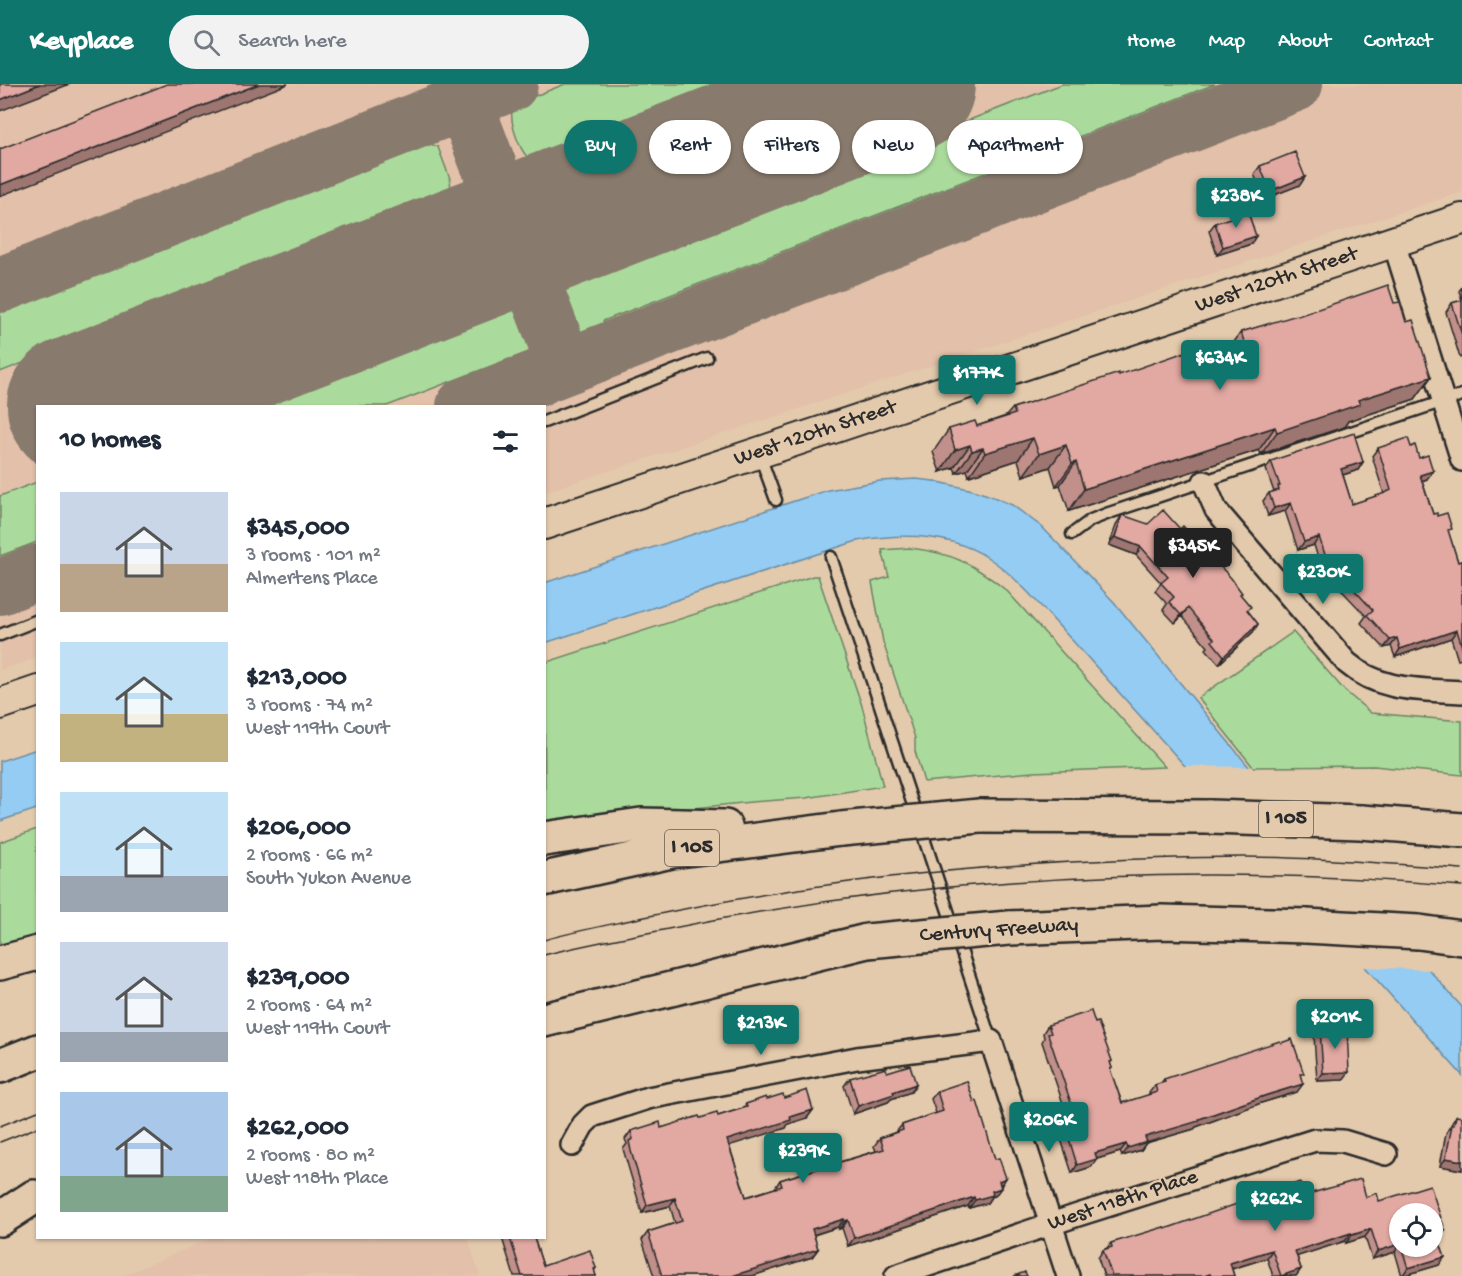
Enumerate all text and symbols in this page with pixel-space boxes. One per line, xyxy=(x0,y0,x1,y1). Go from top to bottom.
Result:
search box xyxy=(169,15,589,69)
text: Keyplace xyxy=(30,26,133,59)
icon: search xyxy=(190,26,223,59)
text: Search here xyxy=(238,29,347,55)
text: Home xyxy=(1127,30,1175,55)
text: Map xyxy=(1208,30,1245,55)
text: About xyxy=(1278,30,1331,55)
text: Contact xyxy=(1364,30,1432,55)
chip: Buy xyxy=(564,120,637,174)
chip: Rent xyxy=(649,120,731,174)
chip: Filters xyxy=(743,120,840,174)
chip: New xyxy=(852,120,935,174)
chip: Apartment xyxy=(947,120,1083,174)
pin: $238K xyxy=(1194,178,1278,229)
text: $238K xyxy=(1210,186,1262,209)
street label: West 120th Street xyxy=(1192,241,1363,320)
pin: $634K xyxy=(1178,340,1262,391)
text: $634K xyxy=(1195,348,1245,371)
pin: $177K xyxy=(935,355,1019,406)
text: $177K xyxy=(953,363,1001,386)
street label: West 120th Street xyxy=(731,394,902,473)
icon: filters xyxy=(489,425,522,458)
text: 10 homes xyxy=(60,426,160,457)
text: $345,000 xyxy=(246,514,350,545)
icon: home xyxy=(108,516,180,588)
pin: $345K xyxy=(1151,528,1235,579)
text: $345K xyxy=(1168,536,1218,559)
text: 3 rooms · 101 m² xyxy=(246,545,381,568)
pin: $230K xyxy=(1281,554,1365,605)
text: $230K xyxy=(1297,562,1349,585)
text: Almertens Place xyxy=(246,568,378,591)
text: $213,000 xyxy=(246,664,347,695)
icon: home xyxy=(108,666,180,738)
text: 3 rooms · 74 m² xyxy=(246,695,373,718)
text: West 119th Court xyxy=(246,718,389,741)
road number: I 105 xyxy=(1259,801,1313,837)
text: $206,000 xyxy=(246,814,351,845)
icon: home xyxy=(108,816,180,888)
road number: I 105 xyxy=(665,830,719,866)
text: 2 rooms · 66 m² xyxy=(246,845,373,868)
text: South Yukon Avenue xyxy=(246,868,411,891)
street label: Century Freeway xyxy=(919,912,1079,950)
text: $239,000 xyxy=(246,964,349,995)
icon: home xyxy=(108,966,180,1038)
text: 2 rooms · 64 m² xyxy=(246,995,372,1018)
pin: $201K xyxy=(1293,999,1377,1050)
pin: $213K xyxy=(719,1005,803,1056)
text: $201K xyxy=(1310,1007,1360,1030)
text: $213K xyxy=(737,1013,785,1036)
text: West 119th Court xyxy=(246,1018,389,1041)
pin: $206K xyxy=(1007,1102,1091,1153)
text: $206K xyxy=(1023,1110,1075,1133)
text: $262,000 xyxy=(246,1114,349,1145)
icon: home xyxy=(108,1116,180,1188)
pin: $239K xyxy=(761,1133,845,1184)
text: $239K xyxy=(778,1141,828,1164)
text: 2 rooms · 80 m² xyxy=(246,1145,375,1168)
street label: West 118th Place xyxy=(1045,1164,1202,1237)
text: West 118th Place xyxy=(246,1168,388,1191)
pin: $262K xyxy=(1233,1181,1317,1232)
text: $262K xyxy=(1250,1189,1300,1212)
map controls xyxy=(1389,1203,1443,1257)
button: locate xyxy=(1389,1203,1443,1257)

